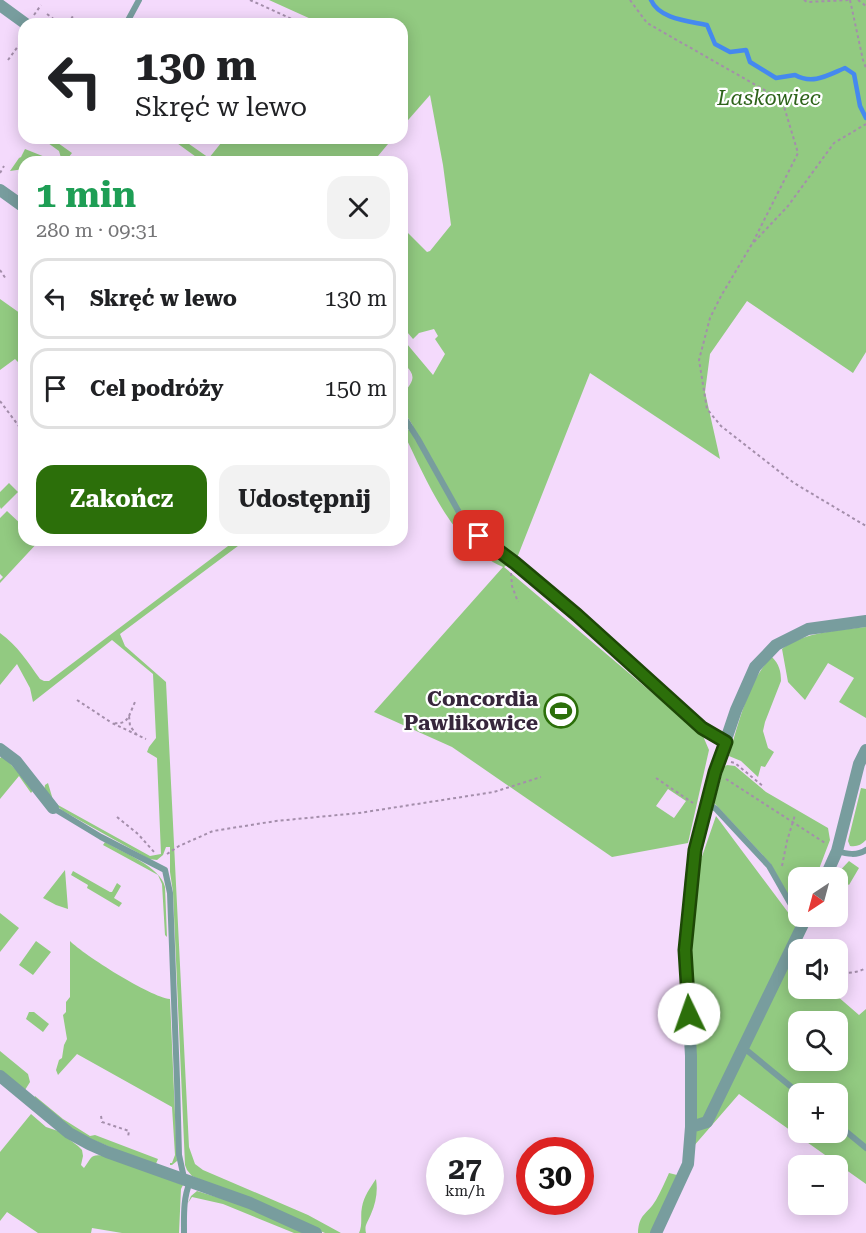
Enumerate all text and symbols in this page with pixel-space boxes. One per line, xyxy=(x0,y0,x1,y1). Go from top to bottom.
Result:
text: 130 m xyxy=(135,41,257,90)
icon: left xyxy=(36,42,114,120)
park label: Laskowiec xyxy=(716,86,821,110)
text: Skręć w lewo xyxy=(135,91,307,123)
text: 1 min xyxy=(36,174,136,216)
button: close xyxy=(327,176,390,239)
text: 280 m · 09:31 xyxy=(36,218,158,242)
icon: left xyxy=(39,282,72,315)
text: Skręć w lewo xyxy=(90,286,237,311)
text: 130 m xyxy=(324,286,387,311)
icon: arrive xyxy=(39,372,72,405)
text: Cel podróży xyxy=(90,376,224,401)
text: 150 m xyxy=(324,376,387,401)
button: Zakończ xyxy=(36,465,207,534)
button: Udostępnij xyxy=(219,465,390,534)
pin xyxy=(453,510,504,561)
icon: arrive xyxy=(462,519,495,552)
place label: Concordia Pawlikowice xyxy=(404,687,539,735)
sports icon: Concordia Pawlikowice xyxy=(543,693,579,729)
north arrow xyxy=(788,867,848,927)
map controls xyxy=(788,867,848,1215)
button: sound xyxy=(788,939,848,999)
position arrow xyxy=(657,982,721,1046)
button: search xyxy=(788,1011,848,1071)
button: + xyxy=(788,1083,848,1143)
speed limit sign: 30 xyxy=(516,1137,594,1215)
text: 27 xyxy=(448,1151,482,1186)
button: − xyxy=(788,1155,848,1215)
text: km/h xyxy=(445,1182,485,1200)

